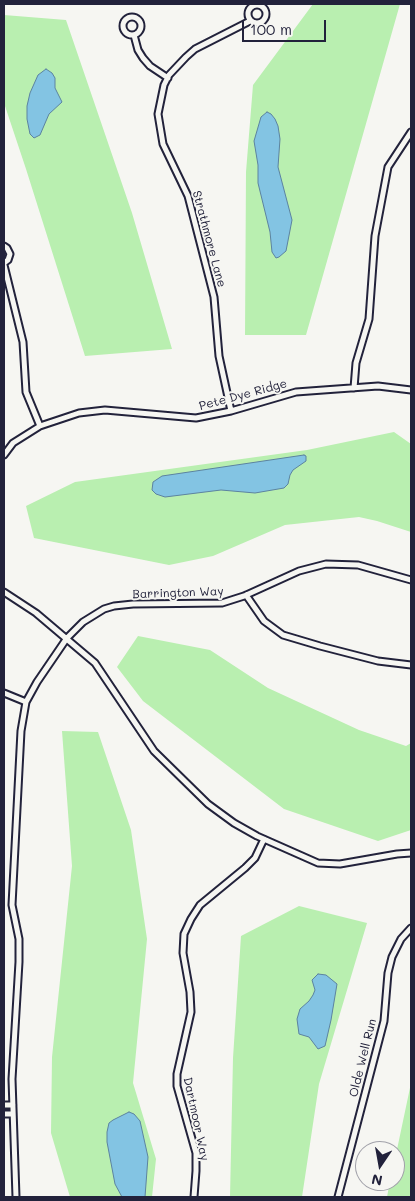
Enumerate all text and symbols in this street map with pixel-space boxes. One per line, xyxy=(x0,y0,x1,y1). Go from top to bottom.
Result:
scale bar xyxy=(245,10,329,42)
text: 100 m xyxy=(250,19,292,39)
street label: Strathmore Lane xyxy=(189,189,229,289)
street label: Pete Dye Ridge xyxy=(197,376,289,414)
street label: Barrington Way xyxy=(132,584,224,602)
street label: Olde Well Run xyxy=(346,1017,380,1099)
street label: Dartmoor Way xyxy=(180,1076,212,1162)
north arrow xyxy=(355,1141,405,1191)
text: N xyxy=(370,1170,384,1191)

